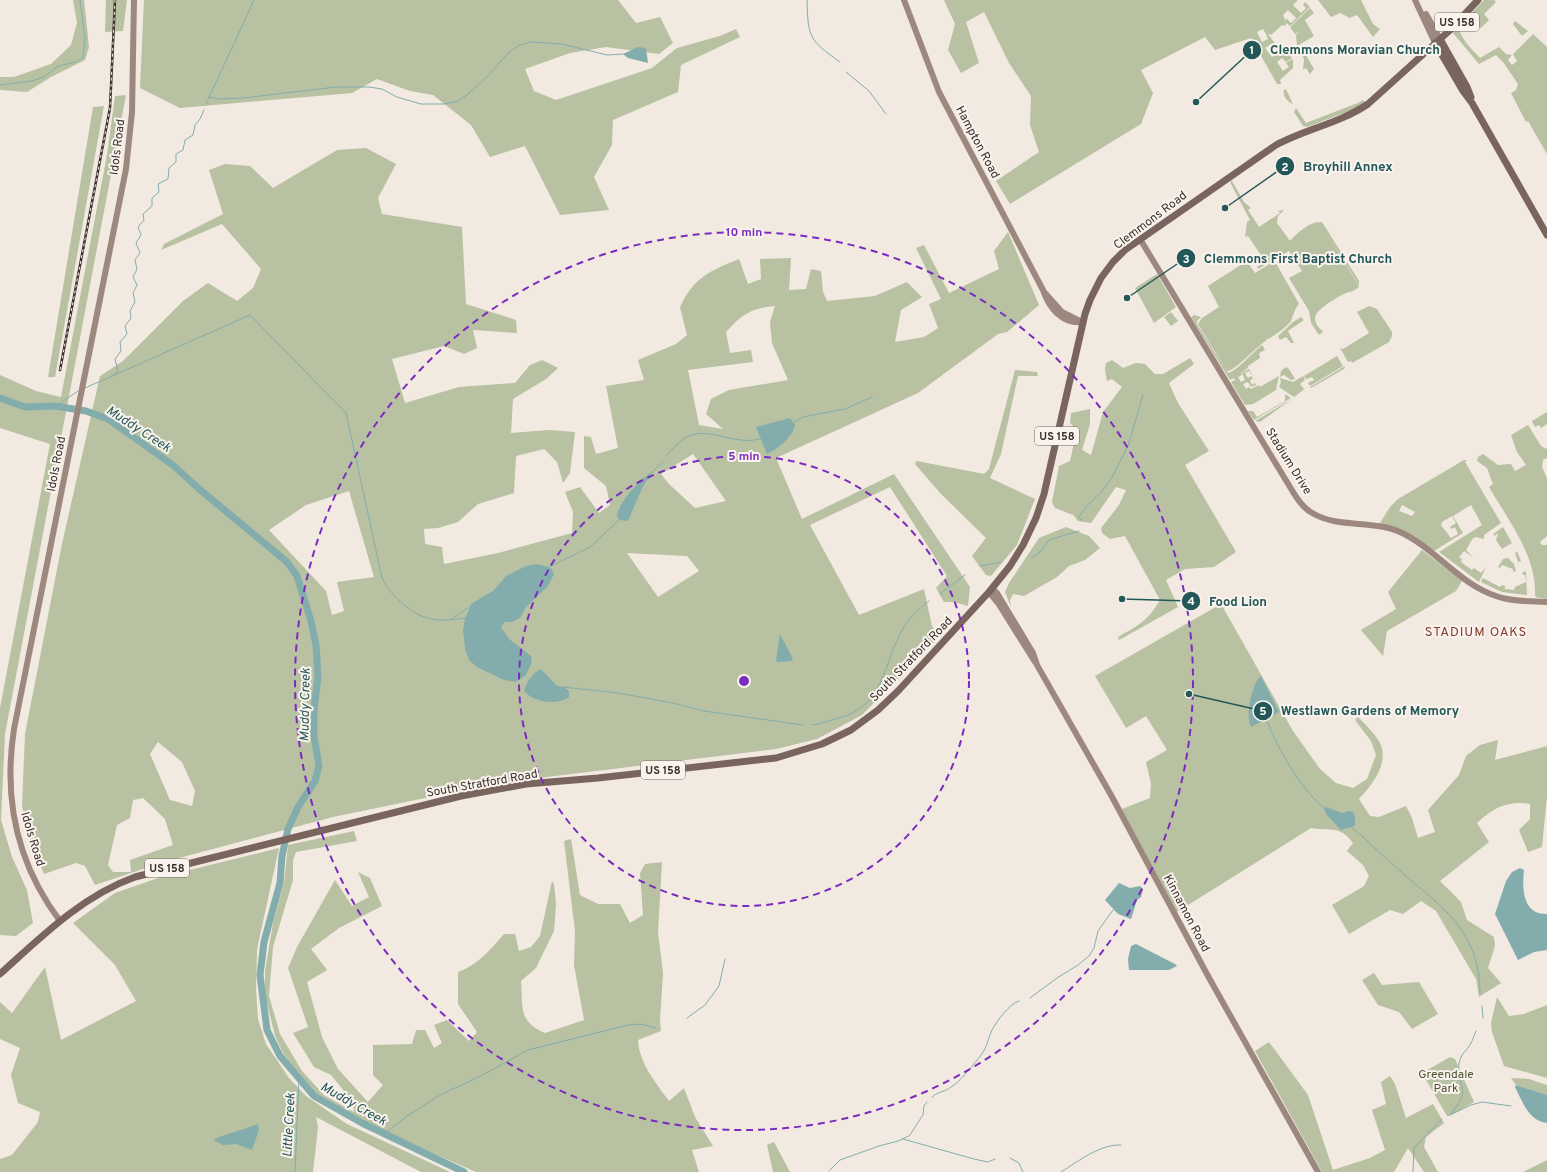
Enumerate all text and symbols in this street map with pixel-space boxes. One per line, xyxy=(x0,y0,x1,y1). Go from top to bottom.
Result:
road number: US 158 xyxy=(1435,13,1479,31)
callout: Clemmons Moravian Church xyxy=(1242,37,1447,62)
text: 1 xyxy=(1250,43,1254,59)
text: Clemmons Moravian Church xyxy=(1270,43,1440,59)
street label: Hampton Road xyxy=(951,103,1003,182)
street label: Idols Road xyxy=(107,118,129,176)
callout: Broyhill Annex xyxy=(1275,154,1401,179)
text: 2 xyxy=(1281,160,1289,176)
text: Broyhill Annex xyxy=(1303,160,1393,176)
street label: Clemmons Road xyxy=(1111,188,1190,254)
text: 10 min xyxy=(726,225,762,241)
callout: Clemmons First Baptist Church xyxy=(1176,246,1400,271)
text: 3 xyxy=(1182,252,1190,268)
text: Clemmons First Baptist Church xyxy=(1204,252,1392,268)
water label: Muddy Creek xyxy=(103,403,174,457)
street label: Stadium Drive xyxy=(1261,425,1315,498)
road number: US 158 xyxy=(1035,427,1079,445)
street label: Idols Road xyxy=(44,435,70,493)
text: 5 min xyxy=(728,449,760,465)
callout: Food Lion xyxy=(1181,589,1275,614)
text: 4 xyxy=(1187,594,1195,610)
text: Food Lion xyxy=(1209,595,1267,611)
street label: South Stratford Road xyxy=(867,614,957,706)
district label: STADIUM OAKS xyxy=(1425,625,1527,641)
water label: Muddy Creek xyxy=(297,668,315,742)
centre of rings xyxy=(737,674,751,688)
callout: Westlawn Gardens of Memory xyxy=(1253,698,1467,723)
text: 5 xyxy=(1259,704,1267,720)
text: Westlawn Gardens of Memory xyxy=(1281,704,1460,720)
road number: US 158 xyxy=(641,761,685,779)
street label: South Stratford Road xyxy=(425,766,539,802)
street label: Idols Road xyxy=(16,810,48,869)
road number: US 158 xyxy=(145,859,189,877)
street label: Kinnamon Road xyxy=(1159,872,1213,955)
park label: Greendale Park xyxy=(1418,1067,1474,1097)
water label: Muddy Creek xyxy=(317,1079,389,1130)
water label: Little Creek xyxy=(280,1092,300,1158)

